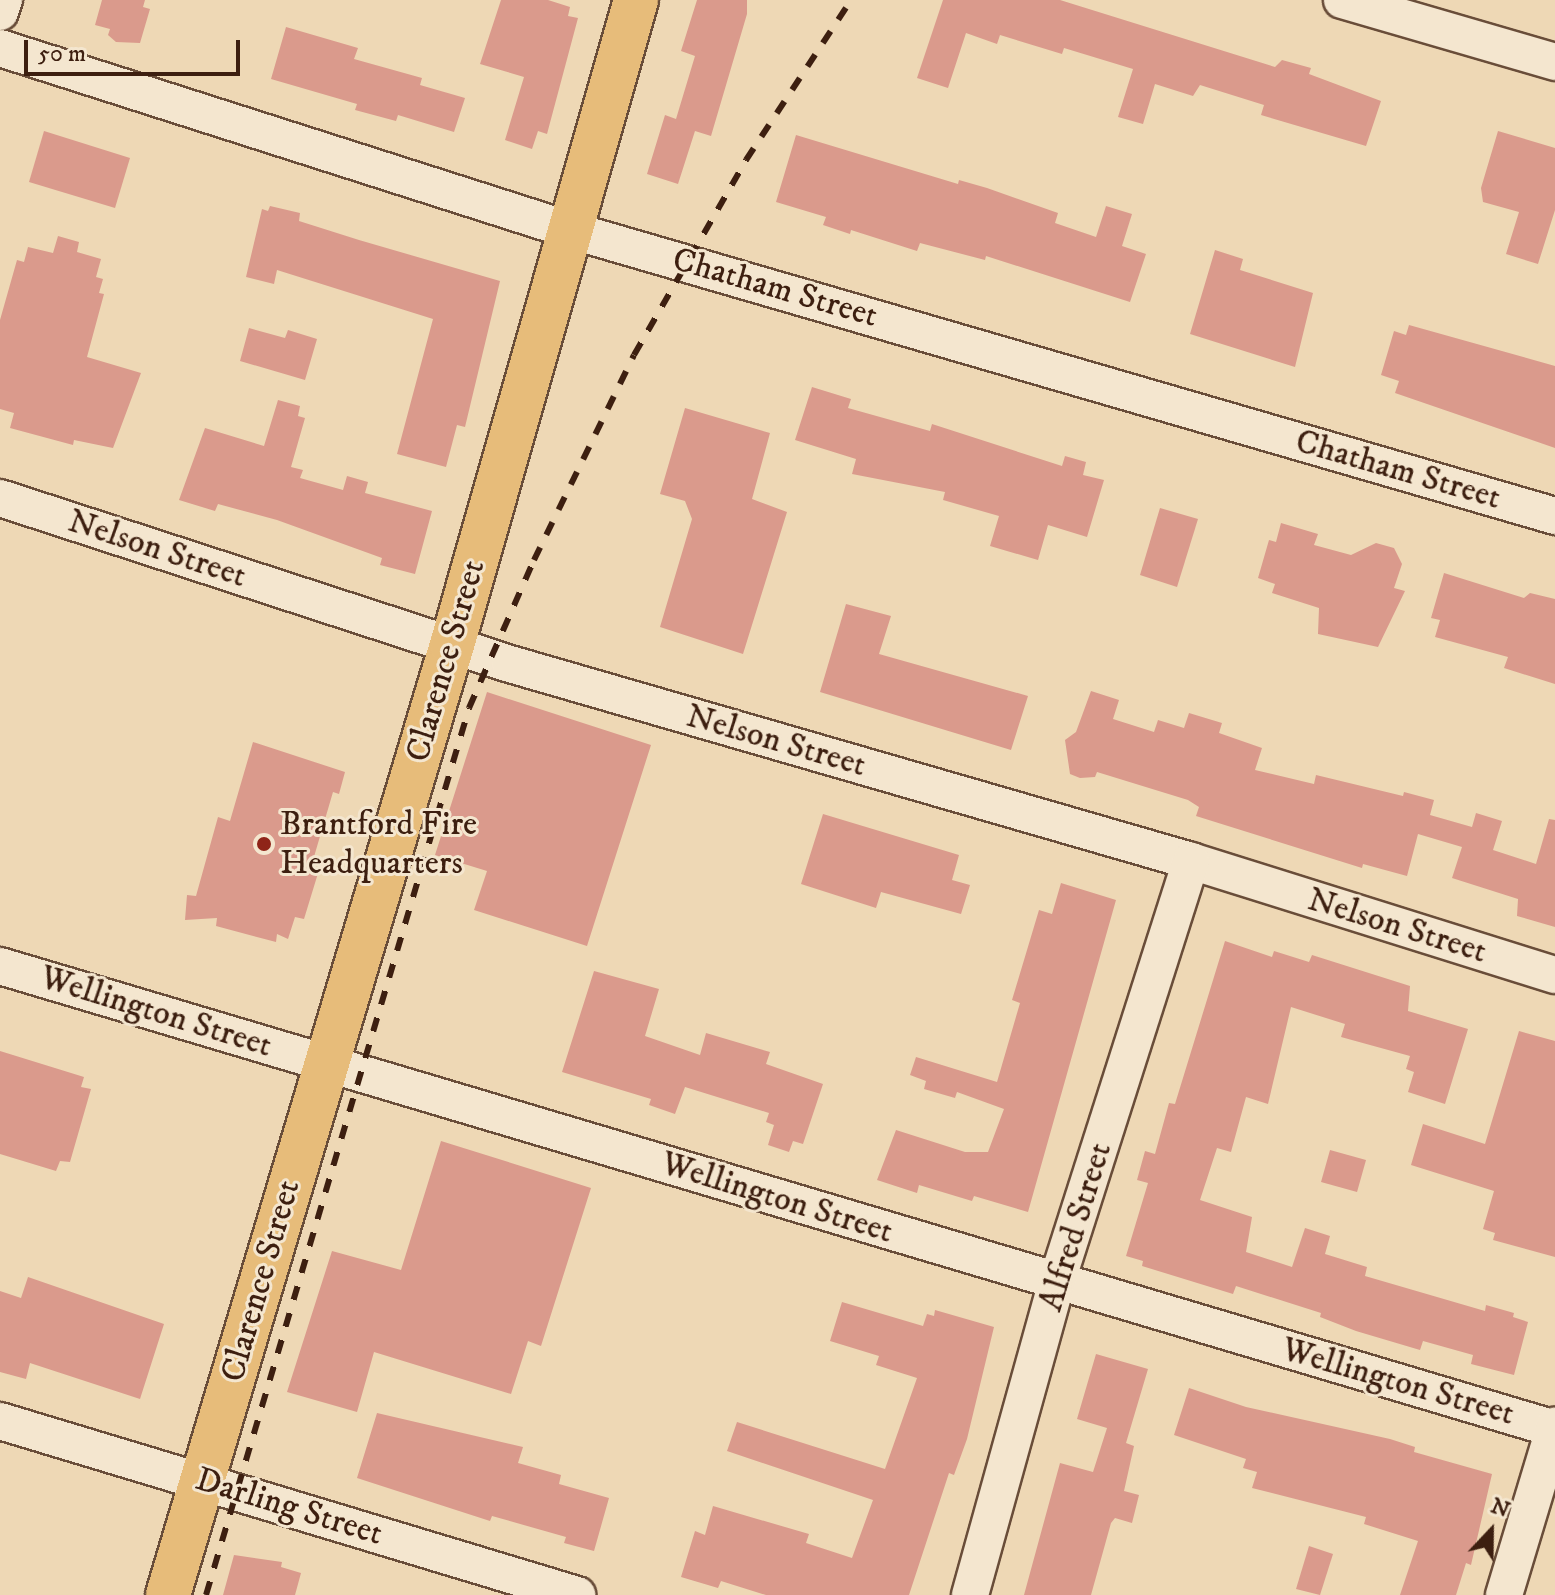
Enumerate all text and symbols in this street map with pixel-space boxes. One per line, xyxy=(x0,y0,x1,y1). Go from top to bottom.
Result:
scale bar xyxy=(28,24,244,74)
text: 50 m xyxy=(38,39,86,69)
street label: Chatham Street xyxy=(668,239,882,337)
street label: Chatham Street xyxy=(1291,421,1505,519)
street label: Nelson Street xyxy=(63,501,251,597)
street label: Clarence Street xyxy=(398,555,494,767)
street label: Nelson Street xyxy=(682,696,870,786)
place label: Brantford Fire Headquarters xyxy=(280,804,477,884)
marker: Brantford Fire Headquarters xyxy=(255,835,273,853)
street label: Nelson Street xyxy=(1303,879,1491,973)
street label: Wellington Street xyxy=(35,957,277,1067)
street label: Alfred Street xyxy=(1031,1138,1121,1316)
street label: Wellington Street xyxy=(656,1143,898,1253)
street label: Clarence Street xyxy=(213,1175,309,1387)
street label: Wellington Street xyxy=(1277,1329,1519,1435)
street label: Darling Street xyxy=(191,1459,387,1555)
north arrow xyxy=(1451,1491,1531,1571)
text: N xyxy=(1487,1492,1514,1524)

